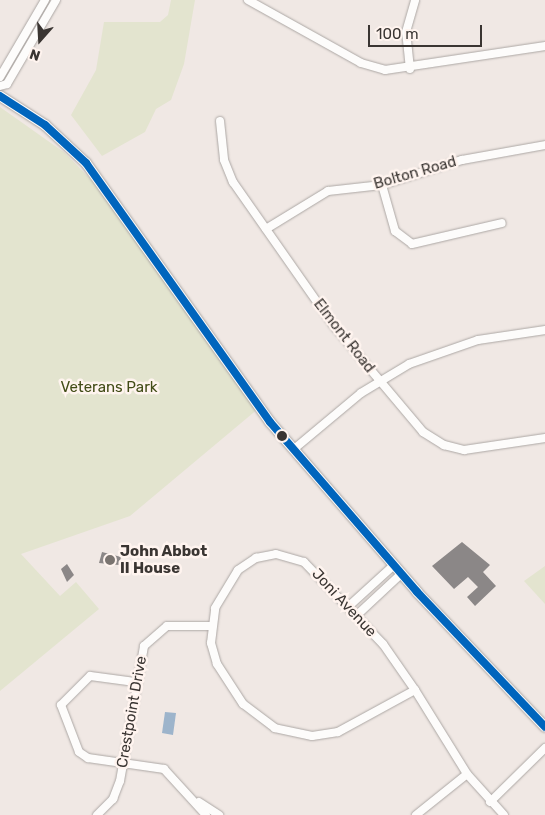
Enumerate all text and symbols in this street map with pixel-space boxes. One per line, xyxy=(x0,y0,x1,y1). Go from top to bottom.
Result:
north arrow xyxy=(15,15,65,65)
scale bar xyxy=(370,15,484,47)
text: 100 m xyxy=(376,25,418,43)
text: N xyxy=(27,45,42,64)
street label: Bolton Road xyxy=(372,153,458,193)
street label: Elmont Road xyxy=(310,295,378,377)
park label: Veterans Park xyxy=(60,379,158,397)
unlabelled marker xyxy=(277,431,287,441)
place label: John Abbot II House xyxy=(120,542,208,577)
marker: John Abbot II House xyxy=(104,554,116,566)
street label: Joni Avenue xyxy=(308,565,380,641)
street label: Crestpoint Drive xyxy=(113,655,151,769)

